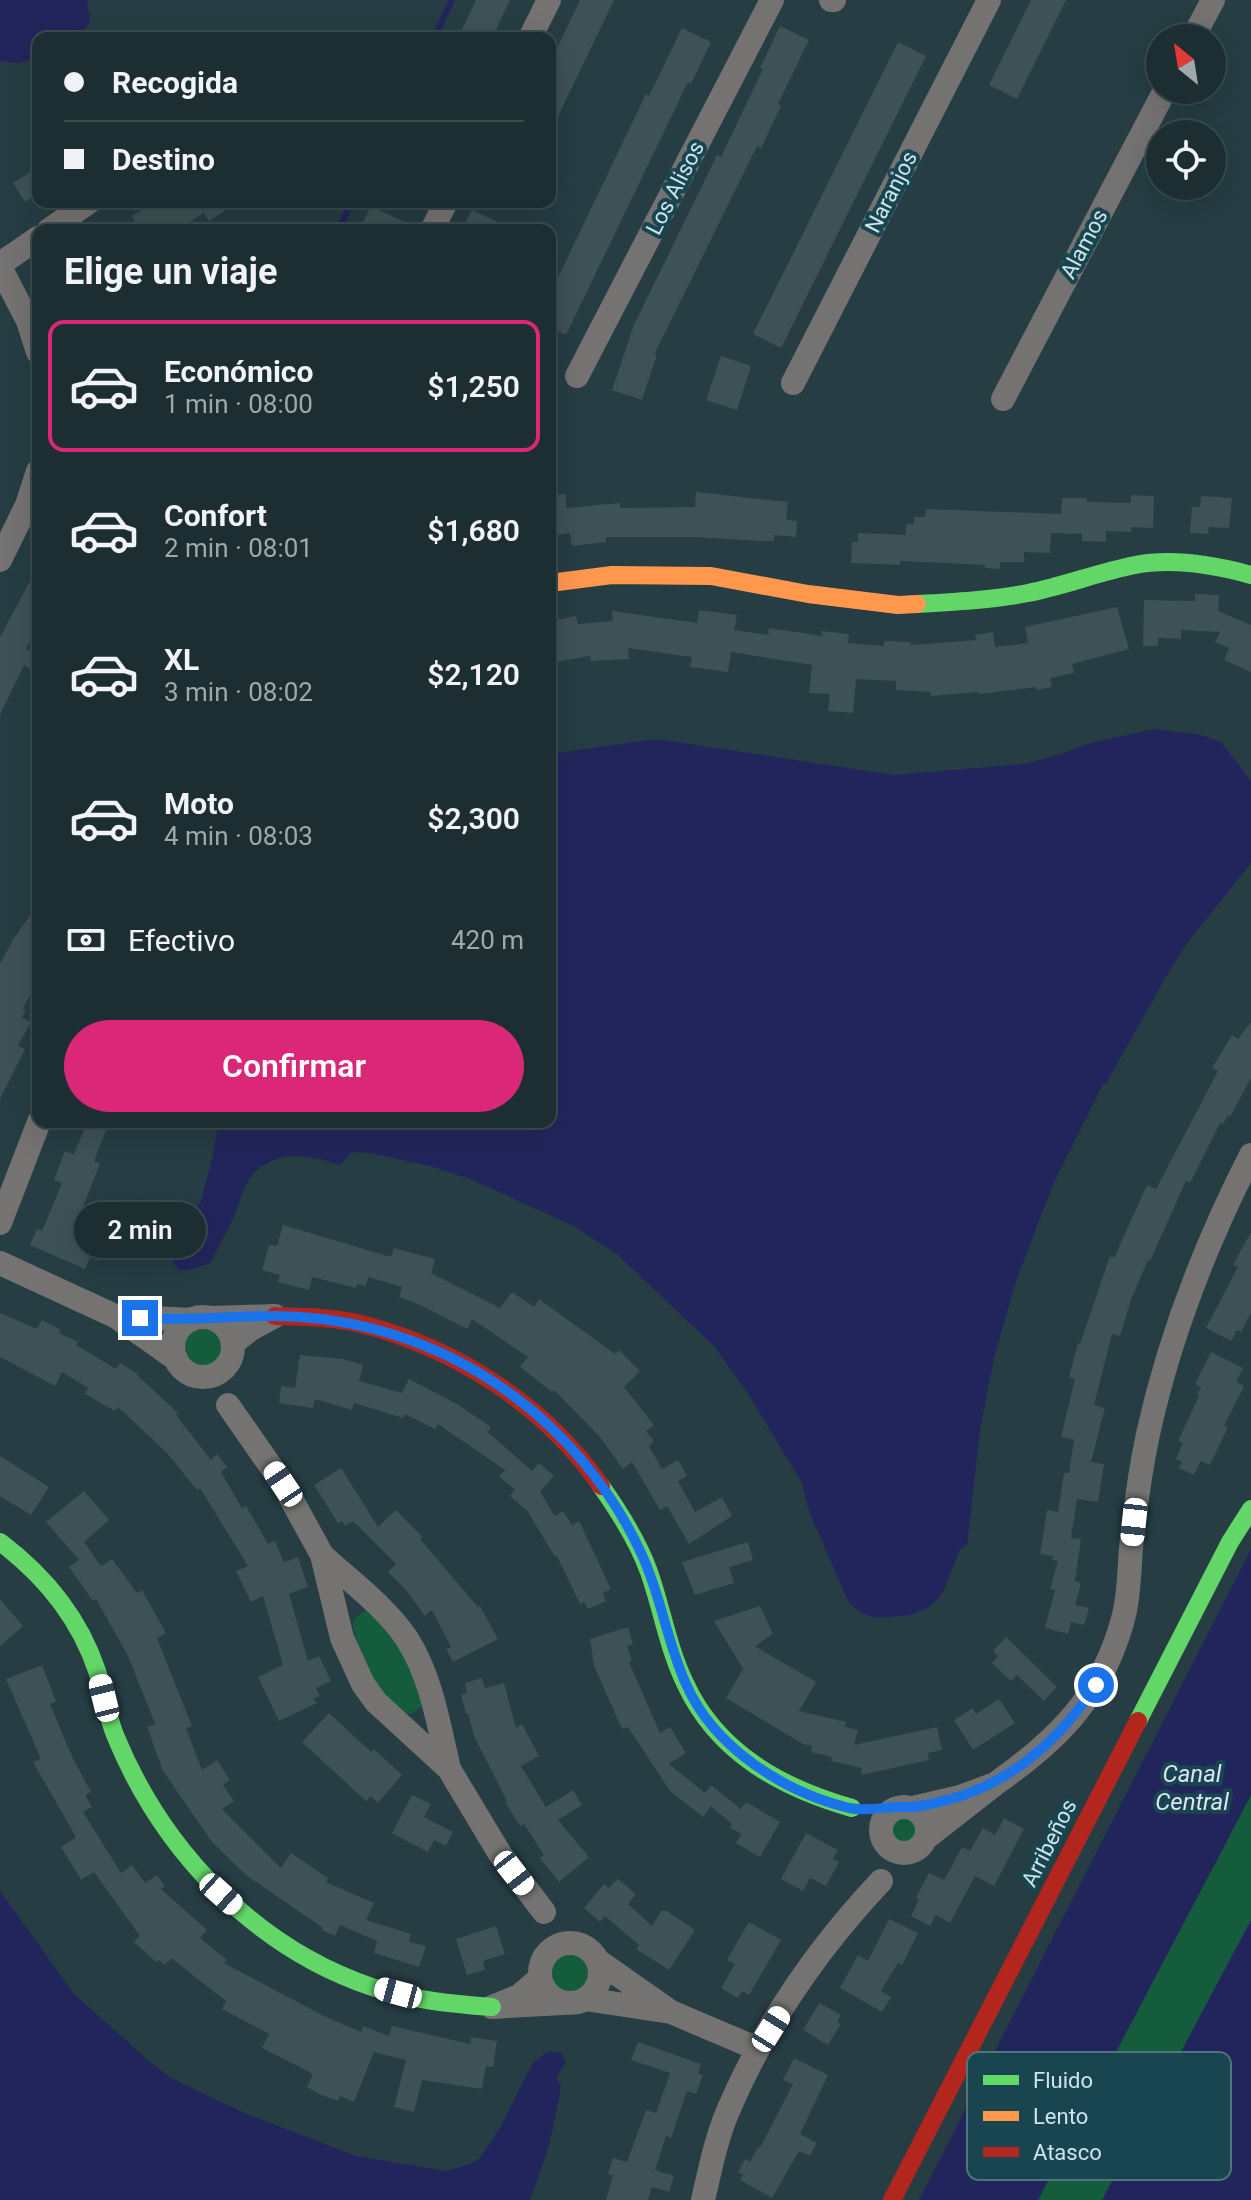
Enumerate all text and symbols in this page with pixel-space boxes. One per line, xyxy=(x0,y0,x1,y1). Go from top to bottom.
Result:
north arrow xyxy=(1146,24,1226,104)
map controls xyxy=(1146,24,1226,200)
text: Recogida xyxy=(112,65,238,100)
button: locate xyxy=(1146,120,1226,200)
street label: Los Alisos xyxy=(641,137,709,239)
text: Destino xyxy=(112,142,215,177)
street label: Naranjos xyxy=(860,147,922,237)
street label: Alamos xyxy=(1055,205,1113,283)
text: Elige un viaje xyxy=(64,251,277,293)
icon: car xyxy=(68,350,140,422)
text: Económico xyxy=(164,354,313,389)
text: $1,250 xyxy=(427,369,520,404)
text: 1 min · 08:00 xyxy=(164,389,313,419)
icon: car xyxy=(68,494,140,566)
text: Confort xyxy=(164,498,267,533)
text: $1,680 xyxy=(427,513,520,548)
text: 2 min · 08:01 xyxy=(164,533,313,563)
icon: car xyxy=(68,638,140,710)
text: XL xyxy=(164,642,199,677)
text: $2,120 xyxy=(427,657,520,692)
text: 3 min · 08:02 xyxy=(164,677,313,707)
icon: car xyxy=(68,782,140,854)
text: Moto xyxy=(164,786,234,821)
text: $2,300 xyxy=(427,801,520,836)
text: 4 min · 08:03 xyxy=(164,821,313,851)
icon: cash xyxy=(64,918,108,962)
text: Efectivo xyxy=(128,923,235,958)
text: 420 m xyxy=(451,925,524,955)
button: Confirmar xyxy=(64,1020,524,1112)
callout: 2 min xyxy=(74,1202,206,1258)
text: 2 min xyxy=(107,1215,173,1245)
route end xyxy=(122,1300,158,1336)
car xyxy=(260,1457,306,1511)
car xyxy=(1120,1497,1148,1547)
route start xyxy=(1078,1667,1114,1703)
car xyxy=(87,1672,121,1724)
water label: Canal Central xyxy=(1155,1760,1229,1816)
street label: Arribeños xyxy=(1016,1795,1082,1891)
car xyxy=(490,1847,538,1899)
car xyxy=(195,1869,247,1919)
car xyxy=(372,1975,424,2011)
car xyxy=(748,2002,794,2056)
legend xyxy=(967,2052,1231,2180)
text: Fluido xyxy=(1033,2068,1093,2093)
text: Lento xyxy=(1033,2104,1088,2129)
text: Atasco xyxy=(1033,2140,1102,2165)

